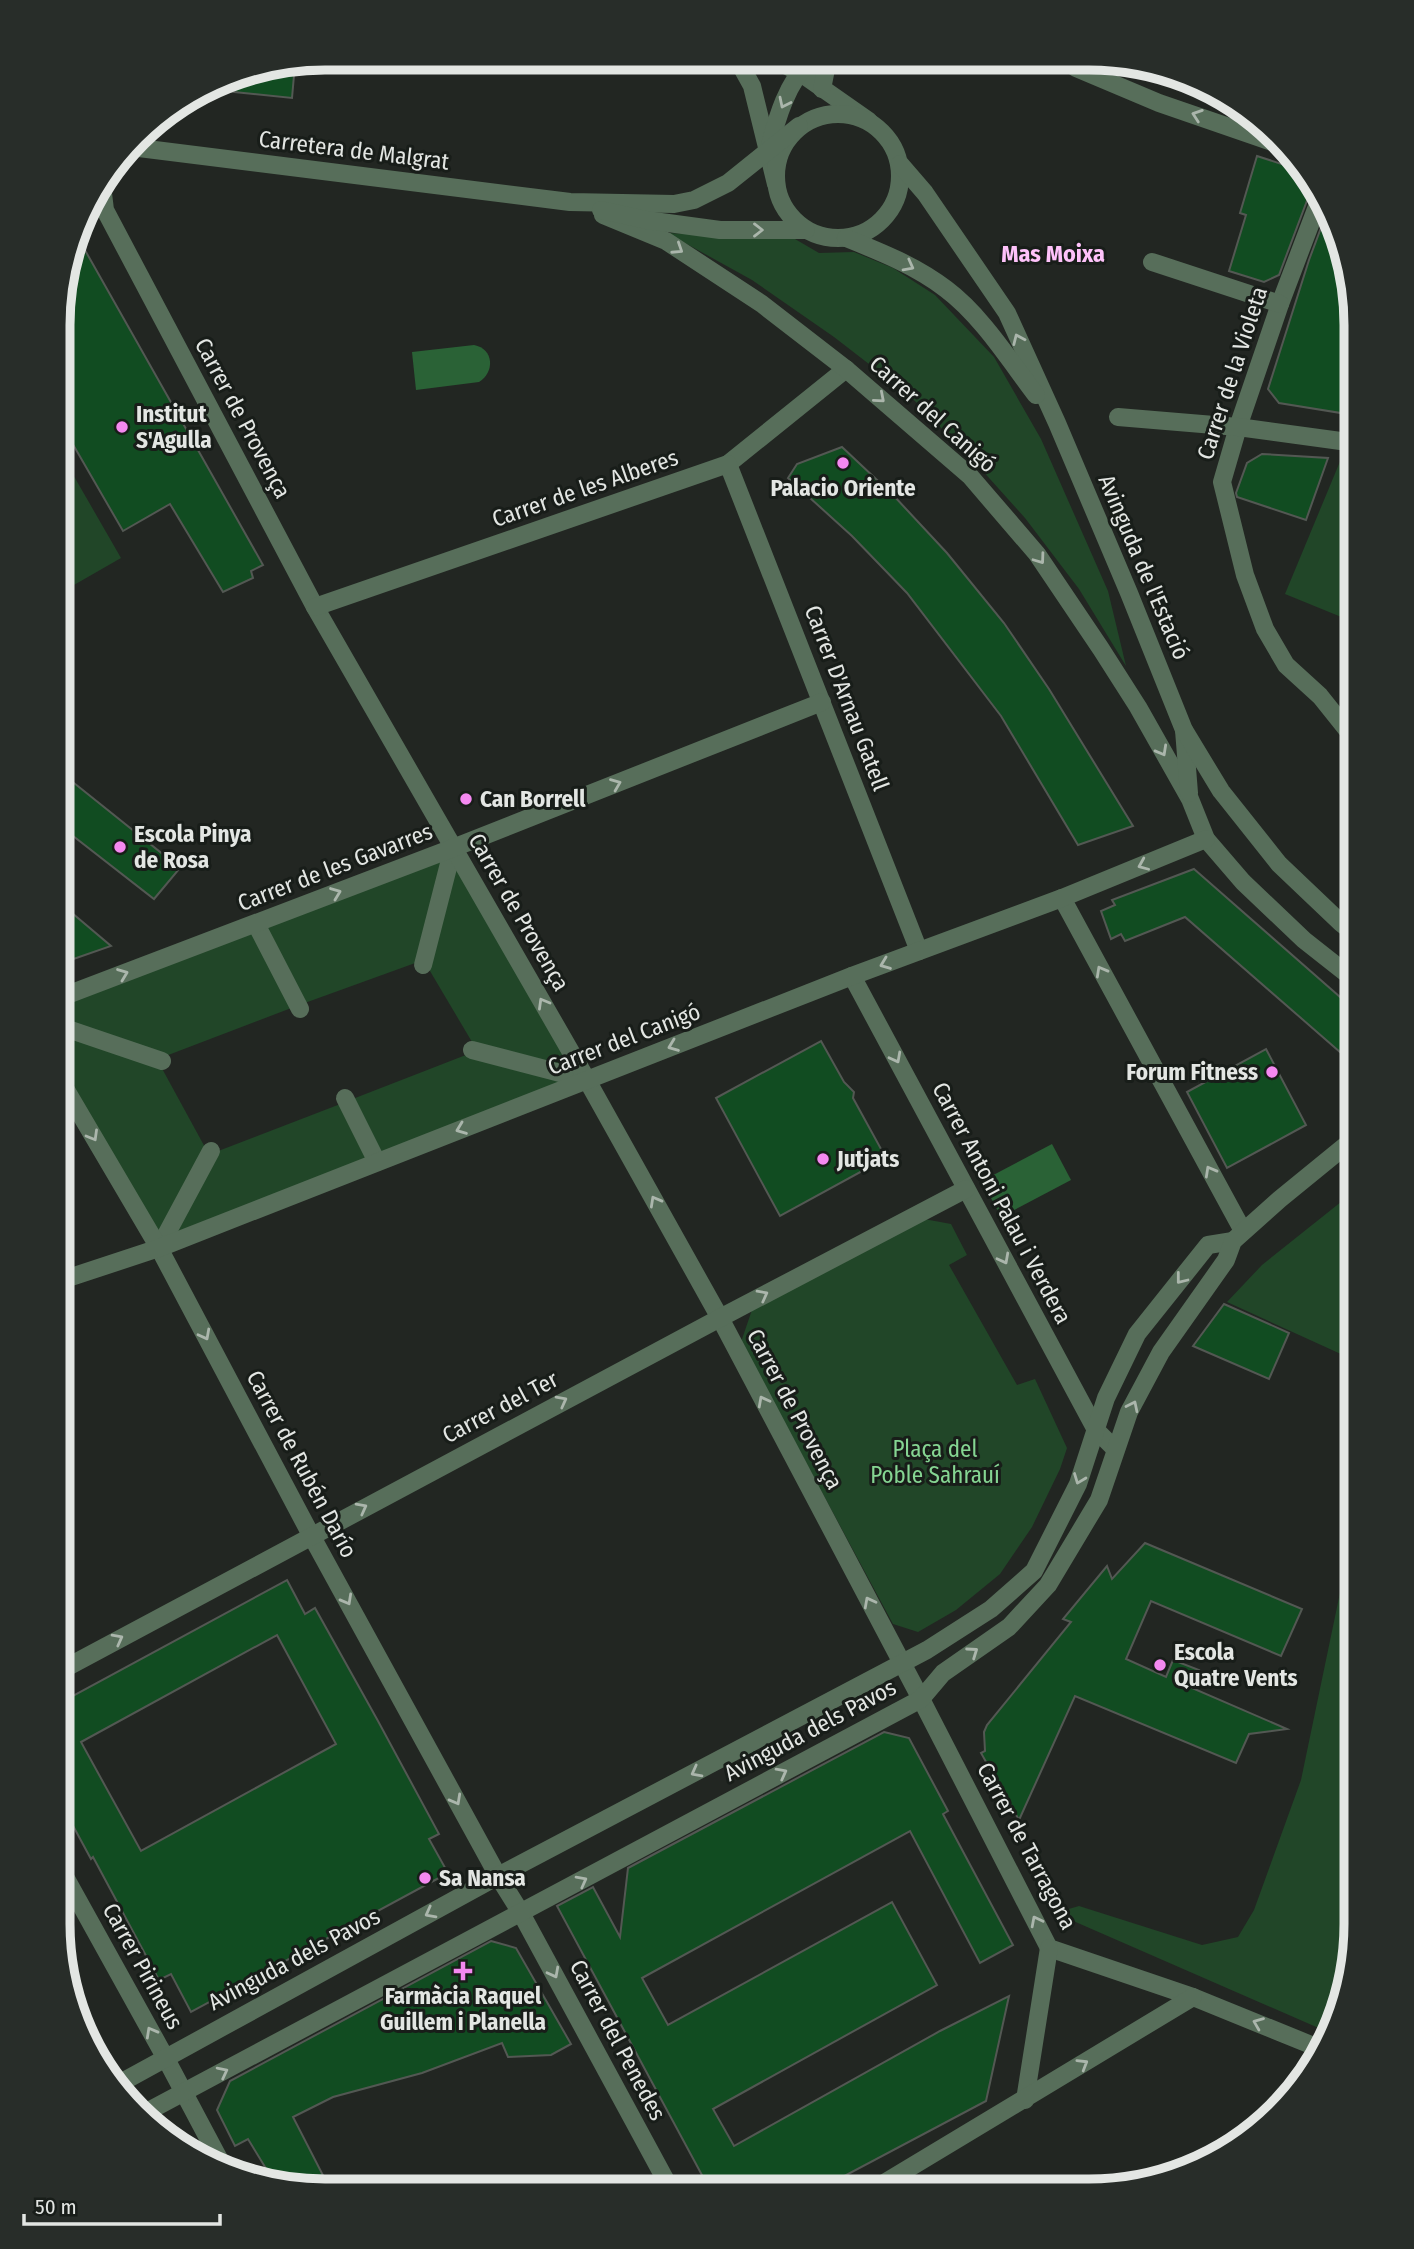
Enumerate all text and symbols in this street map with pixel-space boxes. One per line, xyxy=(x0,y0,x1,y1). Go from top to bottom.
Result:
one-way arrow xyxy=(778,96,792,108)
one-way arrow xyxy=(1191,109,1203,123)
street label: Carretera de Malgrat xyxy=(257,124,451,176)
one-way arrow xyxy=(754,222,764,238)
one-way arrow xyxy=(670,240,683,253)
district label: Mas Moixa xyxy=(1001,240,1105,268)
one-way arrow xyxy=(902,257,914,271)
street label: Carrer de la Violeta xyxy=(1191,283,1273,463)
street label: Carrer de Provença xyxy=(189,333,297,503)
one-way arrow xyxy=(1012,334,1026,346)
street label: Carrer del Canigó xyxy=(864,350,1002,478)
one-way arrow xyxy=(872,390,885,402)
place label: Institut S'Agulla xyxy=(136,400,212,454)
marker: Institut S'Agulla xyxy=(114,419,130,435)
street label: Carrer de les Alberes xyxy=(488,443,682,533)
marker: Palacio Oriente xyxy=(835,455,851,471)
street label: Avinguda de l'Estació xyxy=(1092,470,1196,664)
place label: Palacio Oriente xyxy=(770,474,916,502)
one-way arrow xyxy=(1032,551,1044,564)
street label: Carrer D'Arnau Gatell xyxy=(799,601,895,795)
one-way arrow xyxy=(1154,743,1167,756)
one-way arrow xyxy=(609,778,621,792)
place label: Can Borrell xyxy=(480,785,586,813)
marker: Can Borrell xyxy=(458,791,474,807)
street label: Carrer de les Gavarres xyxy=(234,817,437,917)
place label: Escola Pinya de Rosa xyxy=(134,820,251,874)
street label: Carrer de Provença xyxy=(463,828,575,996)
marker: Escola Pinya de Rosa xyxy=(112,839,128,855)
one-way arrow xyxy=(1138,856,1150,870)
one-way arrow xyxy=(329,888,341,902)
one-way arrow xyxy=(879,955,891,969)
one-way arrow xyxy=(1096,966,1109,979)
one-way arrow xyxy=(116,968,128,982)
street label: Carrer del Canigó xyxy=(544,997,704,1081)
one-way arrow xyxy=(538,998,551,1010)
one-way arrow xyxy=(668,1038,680,1052)
one-way arrow xyxy=(887,1051,901,1063)
place label: Forum Fitness xyxy=(1126,1058,1258,1086)
marker: Forum Fitness xyxy=(1264,1064,1280,1080)
street label: Carrer Antoni Palau i Verdera xyxy=(926,1077,1078,1329)
one-way arrow xyxy=(456,1121,468,1135)
one-way arrow xyxy=(85,1129,98,1142)
place label: Jutjats xyxy=(836,1145,899,1173)
marker: Jutjats xyxy=(815,1151,831,1167)
one-way arrow xyxy=(1205,1166,1218,1179)
one-way arrow xyxy=(650,1196,663,1208)
one-way arrow xyxy=(995,1251,1009,1264)
one-way arrow xyxy=(1177,1271,1190,1283)
one-way arrow xyxy=(756,1289,769,1303)
street label: Carrer de Provença xyxy=(741,1324,849,1494)
one-way arrow xyxy=(197,1328,210,1340)
street label: Carrer del Ter xyxy=(437,1365,563,1449)
street label: Carrer de Rubén Darío xyxy=(241,1366,363,1562)
one-way arrow xyxy=(555,1396,568,1410)
one-way arrow xyxy=(758,1396,772,1408)
one-way arrow xyxy=(1125,1401,1139,1413)
park label: Plaça del Poble Sahrauí xyxy=(870,1435,1000,1489)
one-way arrow xyxy=(1073,1472,1087,1485)
one-way arrow xyxy=(355,1503,367,1517)
one-way arrow xyxy=(339,1593,352,1605)
one-way arrow xyxy=(864,1597,878,1609)
one-way arrow xyxy=(111,1634,123,1647)
place label: Escola Quatre Vents xyxy=(1174,1638,1298,1692)
one-way arrow xyxy=(965,1648,978,1660)
marker: Escola Quatre Vents xyxy=(1152,1657,1168,1673)
street label: Avinguda dels Pavos xyxy=(719,1673,901,1787)
street label: Carrer de Tarragona xyxy=(971,1758,1083,1934)
one-way arrow xyxy=(691,1763,703,1777)
one-way arrow xyxy=(775,1768,787,1781)
one-way arrow xyxy=(448,1792,461,1805)
place label: Sa Nansa xyxy=(439,1864,526,1892)
marker: Sa Nansa xyxy=(417,1870,433,1886)
one-way arrow xyxy=(574,1875,587,1889)
street label: Carrer Pirineus xyxy=(97,1898,189,2034)
street label: Avinguda dels Pavos xyxy=(203,1902,385,2016)
one-way arrow xyxy=(425,1905,437,1918)
one-way arrow xyxy=(1030,1916,1044,1928)
street label: Carrer del Penedes xyxy=(564,1955,672,2125)
marker: Farmàcia Raquel Guillem i Planella xyxy=(455,1963,471,1979)
one-way arrow xyxy=(546,1966,559,1978)
place label: Farmàcia Raquel Guillem i Planella xyxy=(380,1982,546,2036)
one-way arrow xyxy=(1253,2018,1265,2032)
one-way arrow xyxy=(146,2027,159,2040)
one-way arrow xyxy=(1076,2059,1089,2072)
one-way arrow xyxy=(216,2067,228,2080)
scale bar xyxy=(24,2182,220,2226)
text: 50 m xyxy=(35,2194,77,2220)

